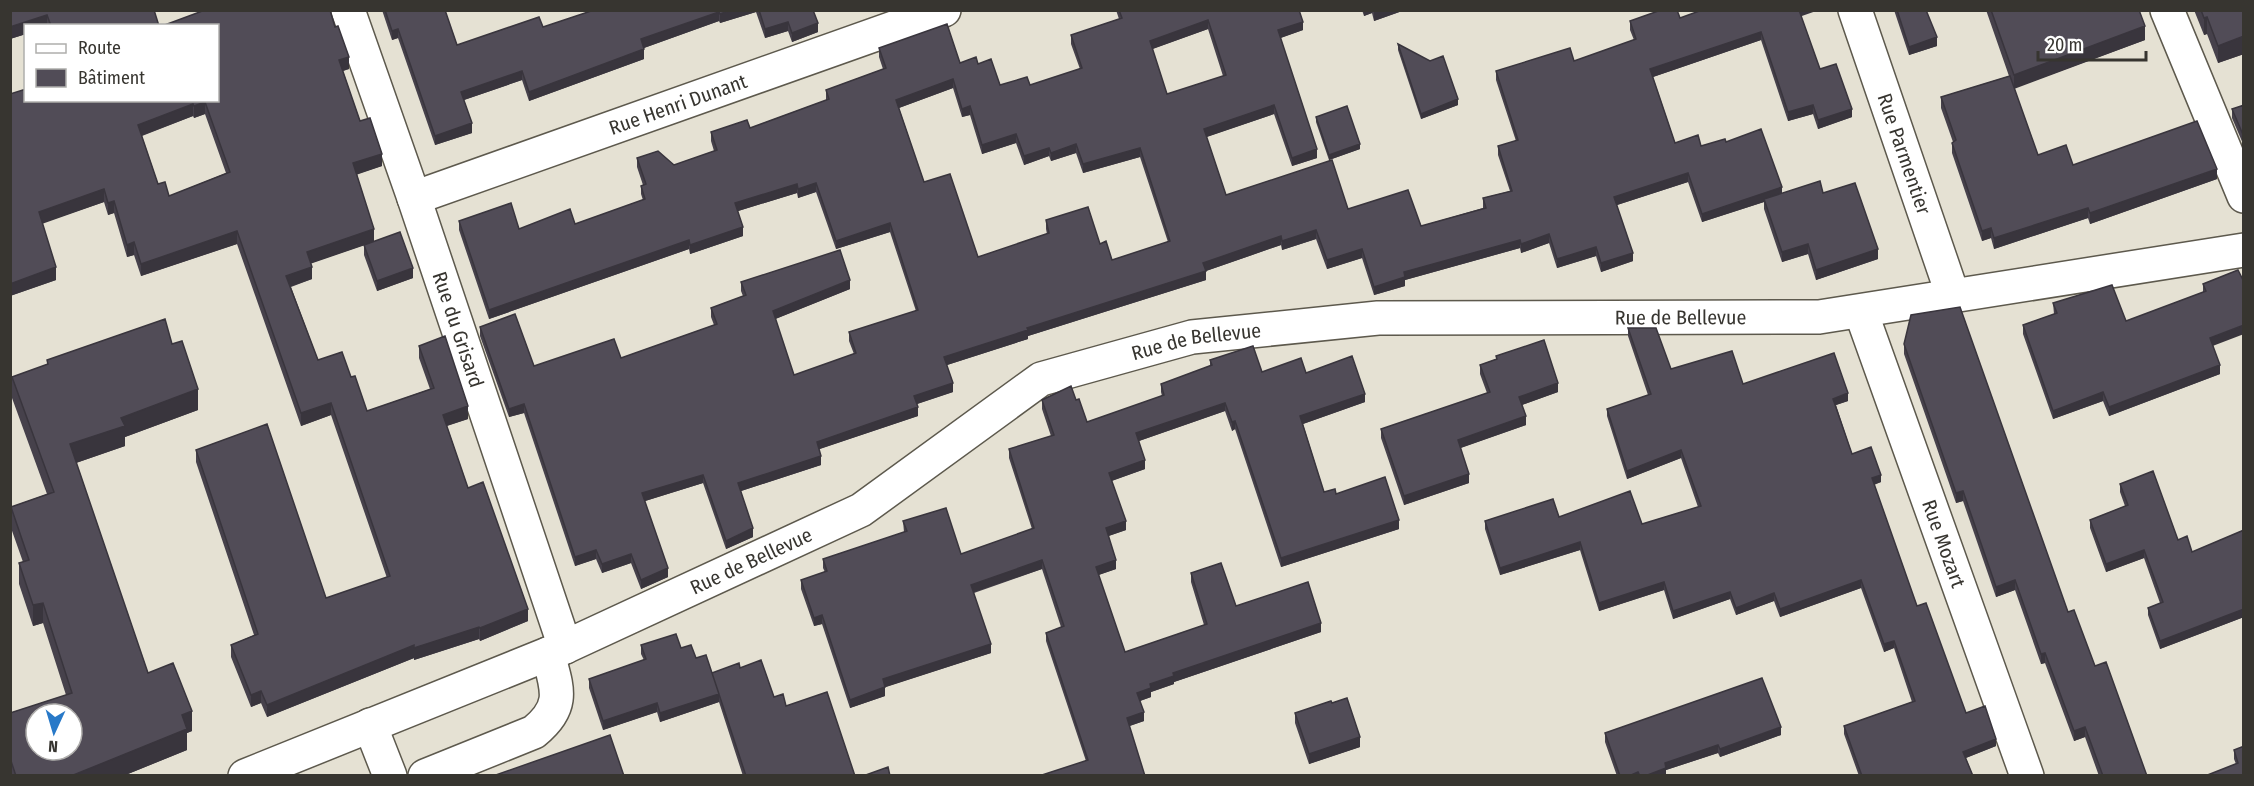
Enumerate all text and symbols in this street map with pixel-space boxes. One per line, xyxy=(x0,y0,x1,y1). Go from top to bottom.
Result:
legend xyxy=(24,24,219,102)
scale bar xyxy=(2038,24,2146,62)
text: 20 m xyxy=(2047,34,2082,56)
text: Route xyxy=(78,37,121,59)
text: Bâtiment xyxy=(78,67,145,89)
street label: Rue Henri Dunant xyxy=(606,69,751,140)
street label: Rue Parmentier xyxy=(1872,90,1936,218)
street label: Rue du Grisard xyxy=(428,268,489,391)
street label: Rue de Bellevue xyxy=(1615,305,1746,329)
street label: Rue de Bellevue xyxy=(1129,318,1262,365)
street label: Rue Mozart xyxy=(1917,496,1971,591)
street label: Rue de Bellevue xyxy=(686,522,816,599)
north arrow xyxy=(24,702,84,762)
text: N xyxy=(48,737,58,756)

